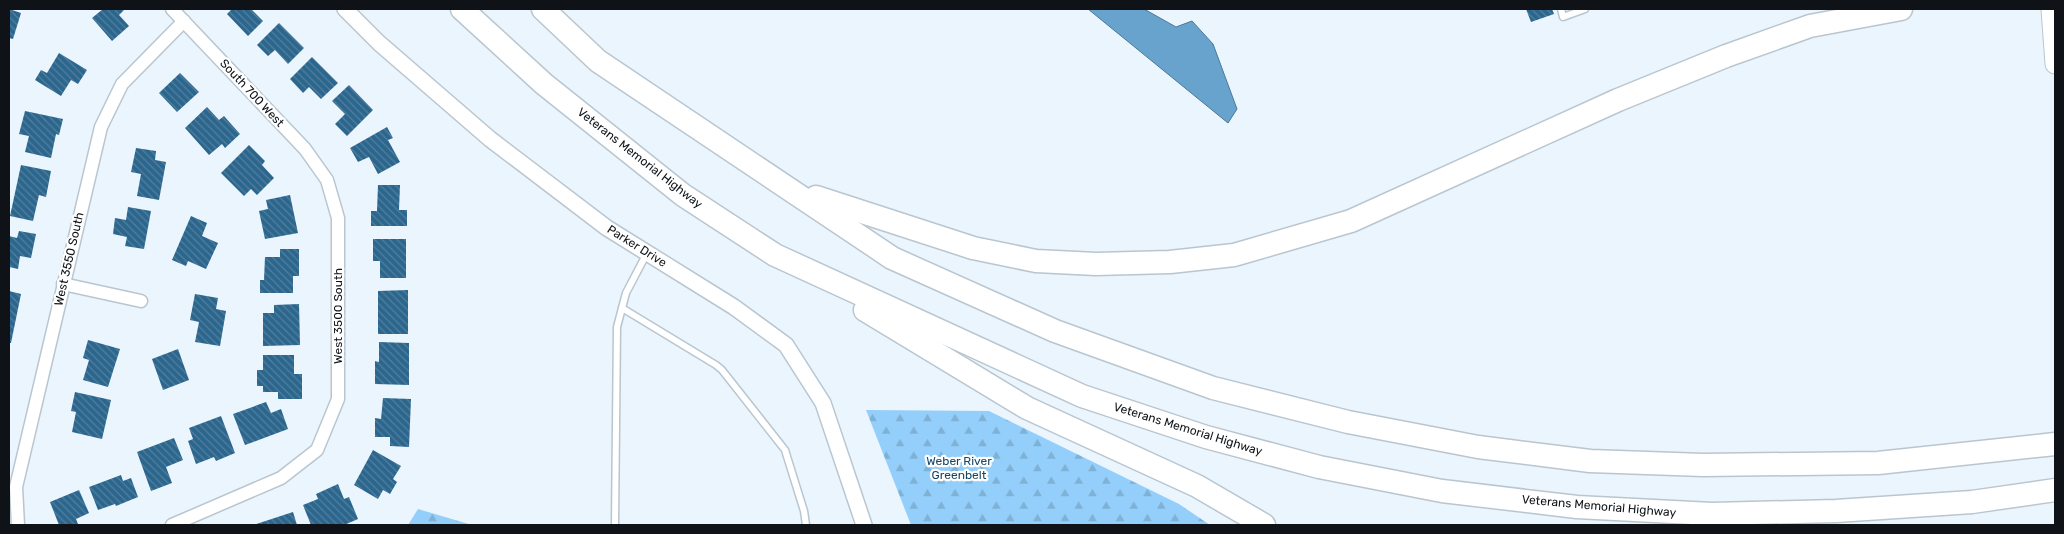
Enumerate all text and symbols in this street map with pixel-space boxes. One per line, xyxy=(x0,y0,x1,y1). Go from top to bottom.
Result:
street label: South 700 West xyxy=(217,56,287,130)
street label: Veterans Memorial Highway xyxy=(575,105,706,211)
street label: West 3550 South xyxy=(51,211,87,307)
street label: Parker Drive xyxy=(605,222,670,270)
street label: West 3500 South xyxy=(331,268,345,364)
street label: Veterans Memorial Highway xyxy=(1112,400,1264,458)
park label: Weber River Greenbelt xyxy=(926,454,992,482)
street label: Veterans Memorial Highway xyxy=(1521,492,1677,520)

